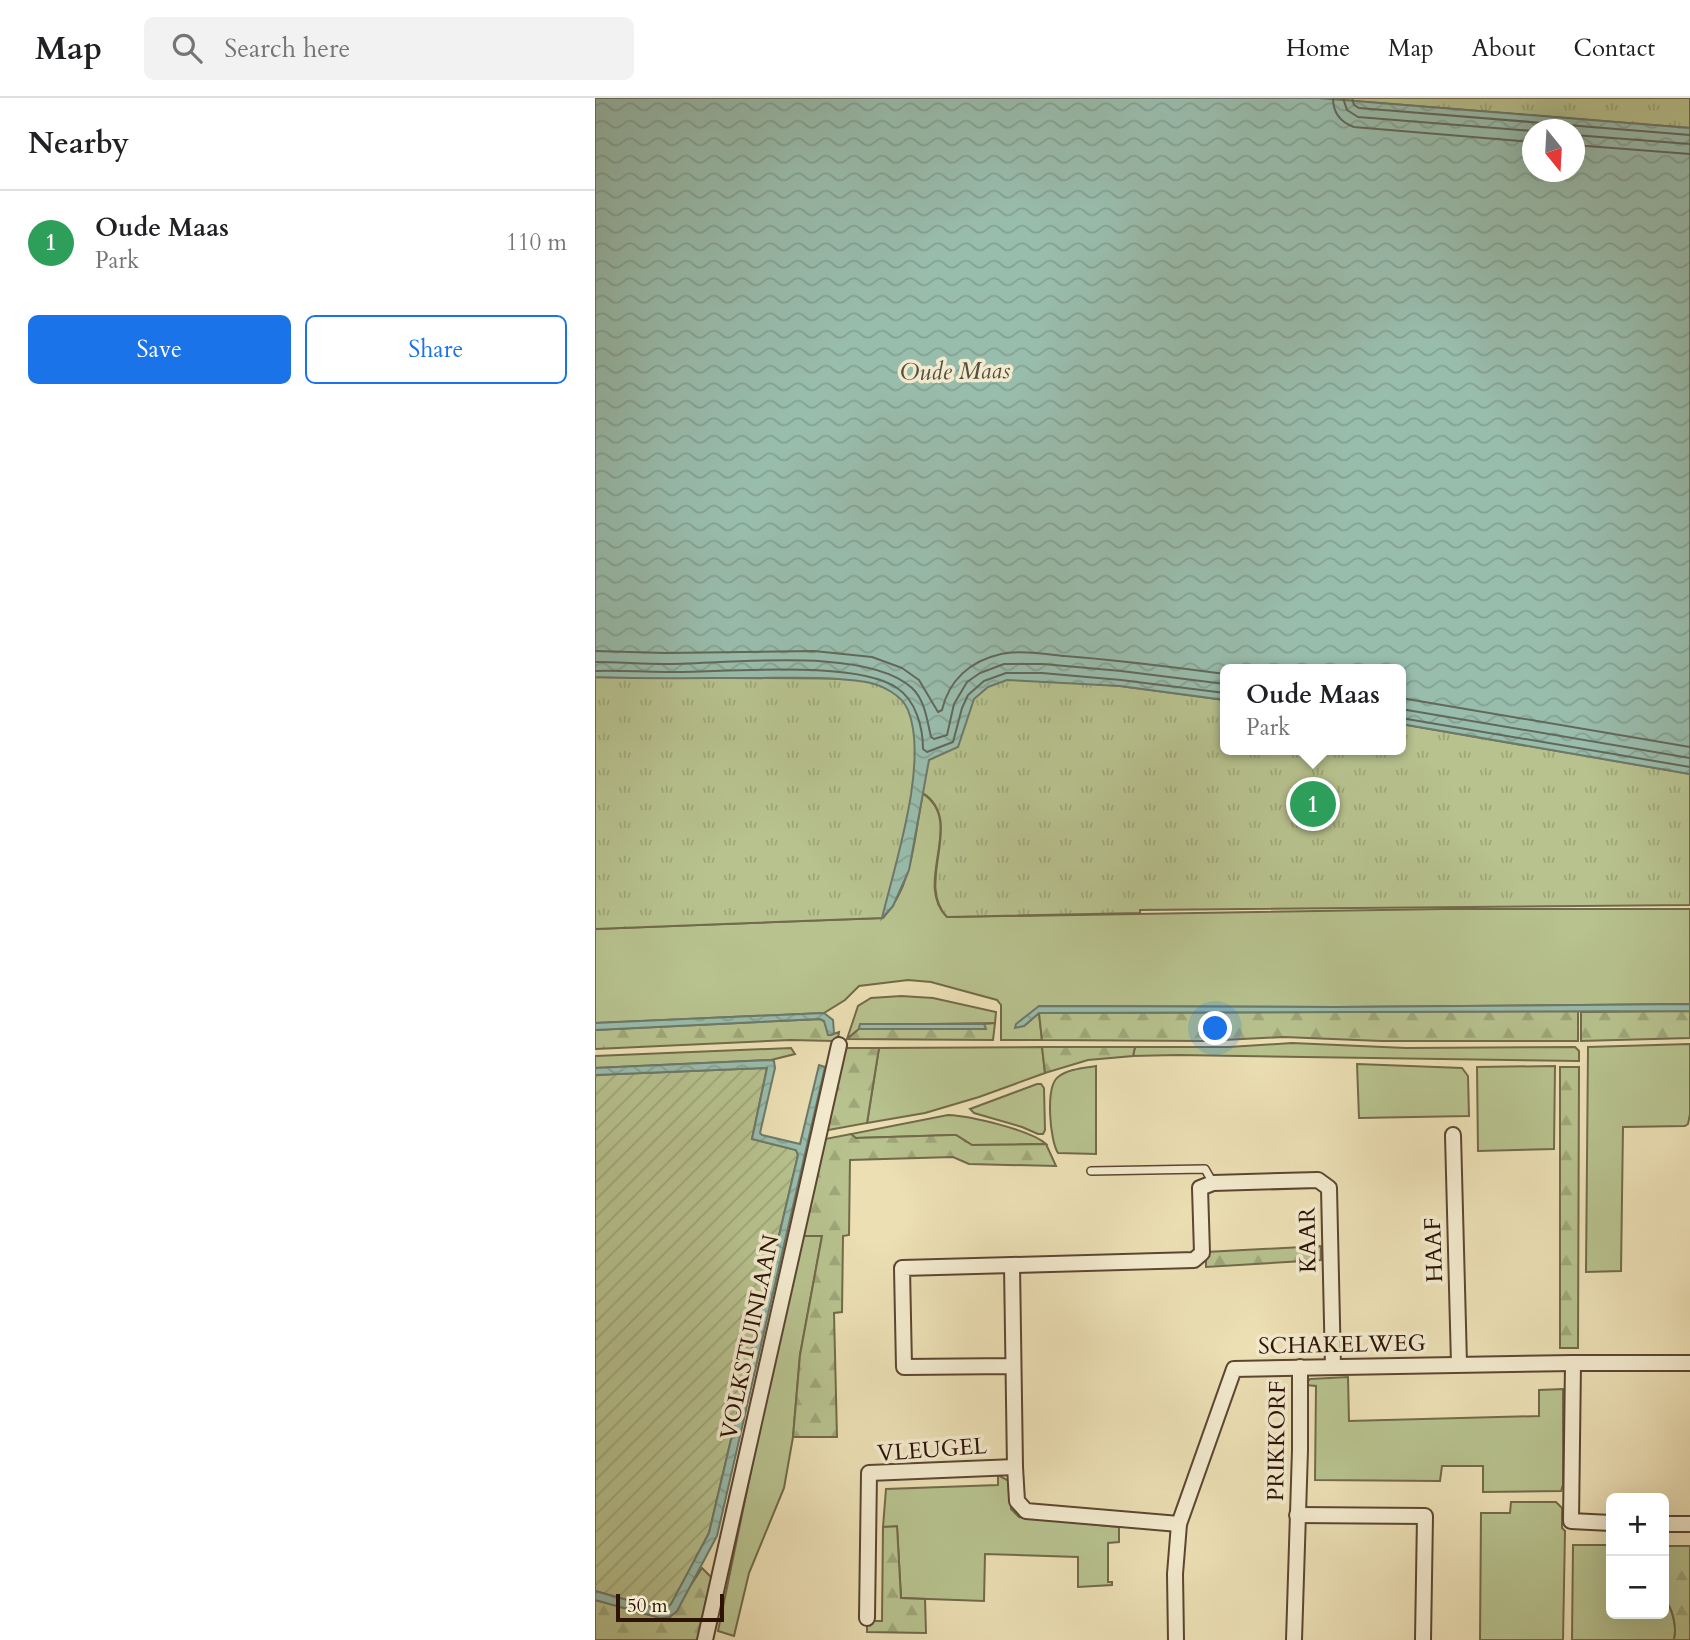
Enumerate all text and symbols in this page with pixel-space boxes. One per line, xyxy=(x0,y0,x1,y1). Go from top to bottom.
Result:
search box xyxy=(144,17,634,80)
text: Map xyxy=(35,26,102,71)
icon: search xyxy=(168,29,206,67)
text: Search here xyxy=(224,31,350,66)
text: Home xyxy=(1286,32,1350,65)
text: Map xyxy=(1388,32,1434,65)
text: About xyxy=(1472,32,1536,65)
text: Contact xyxy=(1574,32,1655,65)
north arrow xyxy=(1522,119,1585,182)
text: Nearby xyxy=(28,123,129,164)
text: Oude Maas xyxy=(95,210,229,245)
text: 1 xyxy=(45,227,57,258)
text: 110 m xyxy=(506,227,567,258)
text: Park xyxy=(95,245,139,276)
button: Save xyxy=(28,315,291,384)
button: Share xyxy=(305,315,567,384)
water label: Oude Maas xyxy=(899,354,1011,389)
popup xyxy=(1220,664,1406,755)
text: Oude Maas xyxy=(1246,677,1380,712)
text: Park xyxy=(1246,712,1290,743)
pin: 1 xyxy=(1290,778,1336,830)
your location xyxy=(1198,1011,1232,1045)
street label: KAAR xyxy=(1291,1207,1324,1273)
street label: HAAF xyxy=(1417,1217,1450,1283)
street label: VOLKSTUINLAAN xyxy=(713,1231,786,1442)
street label: SCHAKELWEG xyxy=(1258,1328,1426,1361)
street label: PRIKKORF xyxy=(1260,1380,1293,1502)
street label: VLEUGEL xyxy=(876,1430,988,1469)
map controls xyxy=(1606,1493,1669,1619)
button: + xyxy=(1606,1493,1669,1556)
button: − xyxy=(1606,1556,1669,1619)
scale bar xyxy=(616,1591,725,1623)
text: 50 m xyxy=(627,1593,668,1619)

